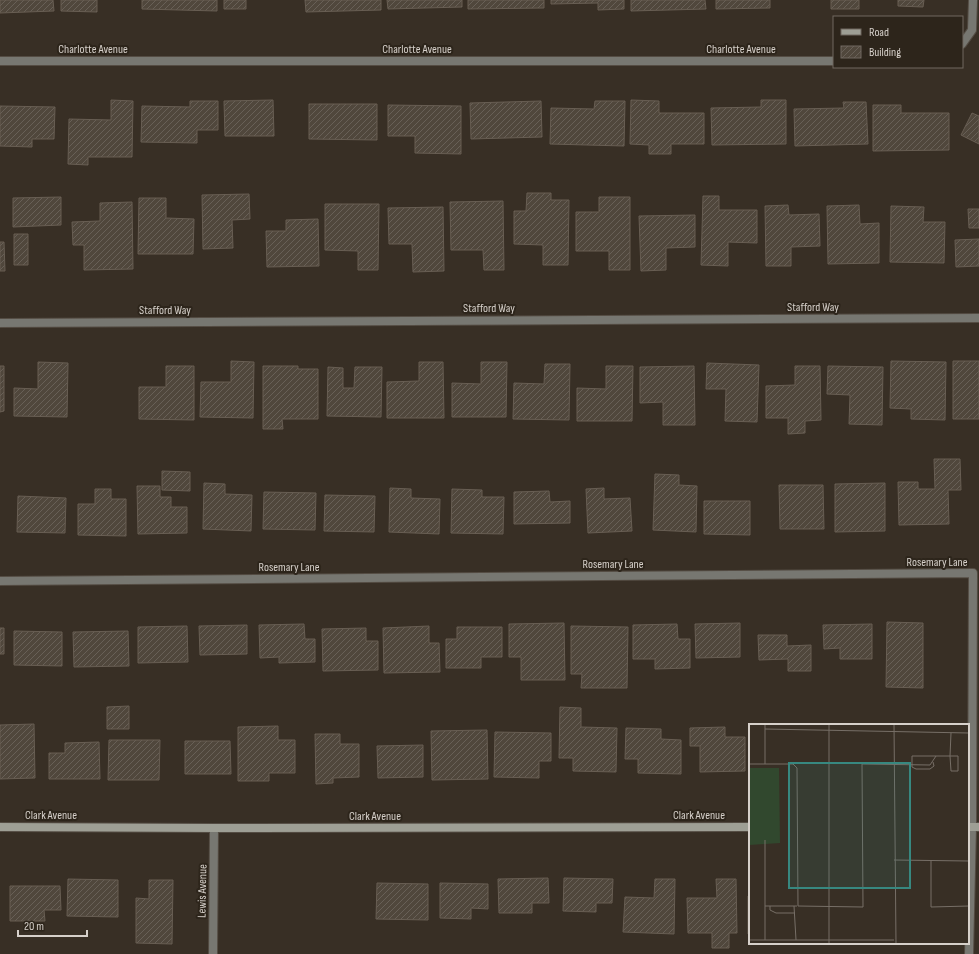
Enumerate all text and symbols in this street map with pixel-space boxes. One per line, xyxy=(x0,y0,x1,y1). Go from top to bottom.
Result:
legend xyxy=(833,16,963,68)
text: Road xyxy=(869,25,889,40)
street label: Charlotte Avenue xyxy=(58,42,128,57)
street label: Charlotte Avenue xyxy=(382,42,452,57)
street label: Charlotte Avenue xyxy=(706,42,776,57)
text: Building xyxy=(869,45,901,60)
street label: Stafford Way xyxy=(787,300,839,315)
street label: Stafford Way xyxy=(463,301,515,316)
street label: Stafford Way xyxy=(139,303,191,318)
street label: Rosemary Lane xyxy=(907,555,968,570)
street label: Rosemary Lane xyxy=(583,557,644,572)
street label: Rosemary Lane xyxy=(259,560,320,575)
inset map xyxy=(749,724,969,944)
street label: Clark Avenue xyxy=(25,808,77,823)
street label: Clark Avenue xyxy=(673,808,725,823)
street label: Clark Avenue xyxy=(349,809,401,824)
street label: Lewis Avenue xyxy=(195,864,210,918)
scale bar xyxy=(18,912,87,938)
text: 20 m xyxy=(24,919,44,934)

